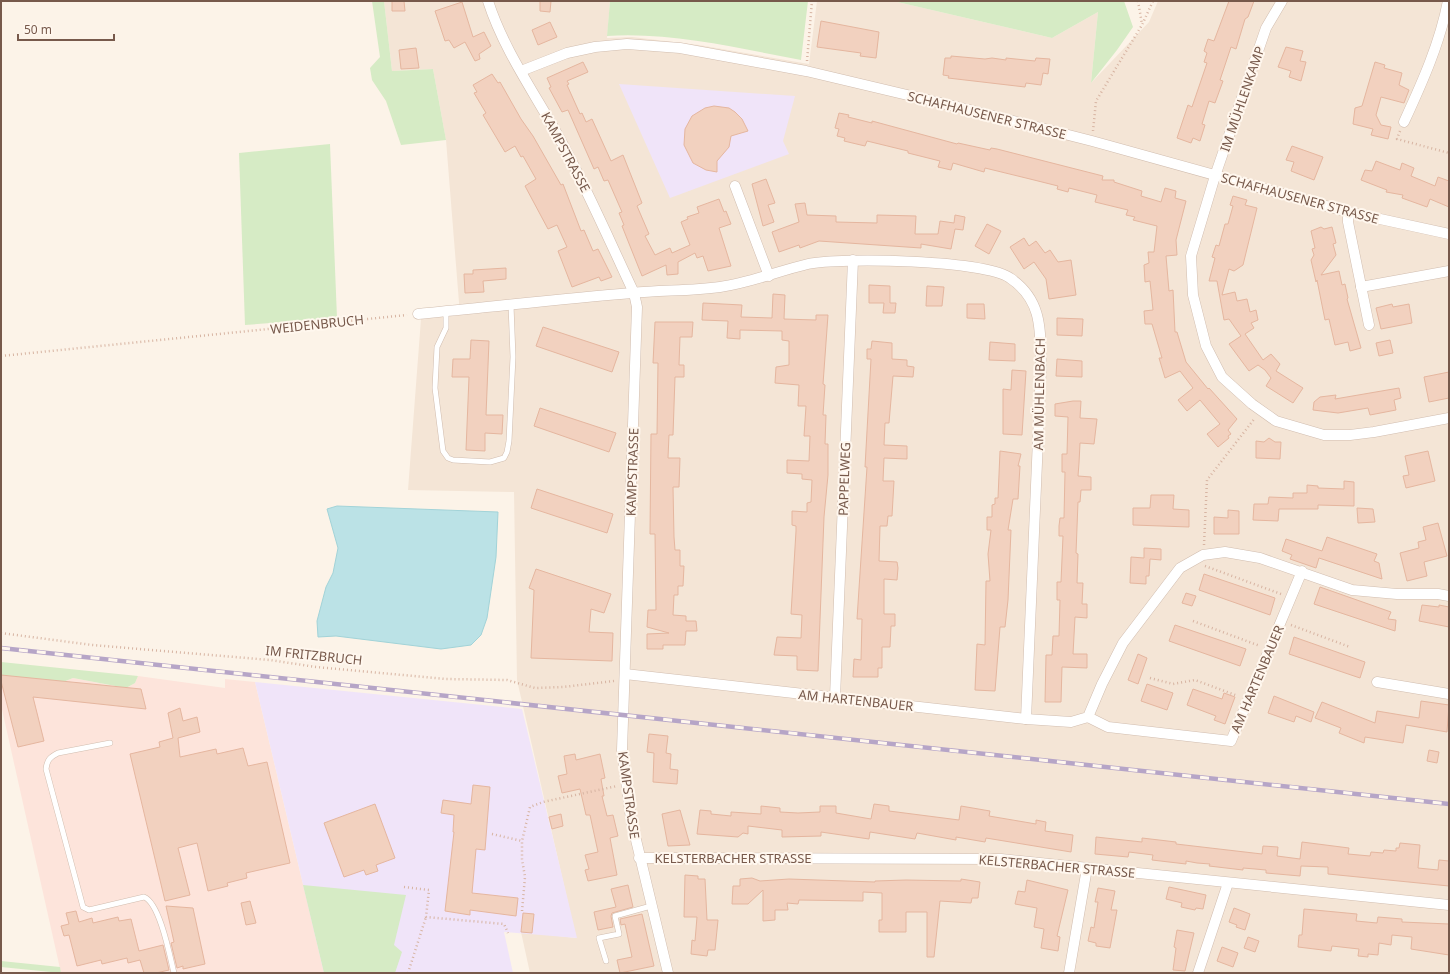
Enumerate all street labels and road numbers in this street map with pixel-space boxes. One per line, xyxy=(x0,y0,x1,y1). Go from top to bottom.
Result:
street label: IM MÜHLENKAMP xyxy=(1216,44,1269,154)
street label: SCHAFHAUSENER STRASSE xyxy=(906,87,1068,143)
street label: KAMPSTRASSE xyxy=(537,109,595,195)
street label: SCHAFHAUSENER STRASSE xyxy=(1219,168,1381,228)
street label: WEIDENBRUCH xyxy=(269,310,365,338)
street label: AM MÜHLENBACH xyxy=(1029,338,1049,450)
street label: KAMPSTRASSE xyxy=(621,428,643,516)
street label: PAPPELWEG xyxy=(834,442,854,516)
street label: AM HARTENBAUER xyxy=(1226,622,1288,736)
street label: IM FRITZBRUCH xyxy=(265,641,363,669)
street label: AM HARTENBAUER xyxy=(798,685,914,715)
street label: KAMPSTRASSE xyxy=(614,750,644,840)
street label: KELSTERBACHER STRASSE xyxy=(654,849,812,867)
street label: KELSTERBACHER STRASSE xyxy=(978,850,1136,882)

